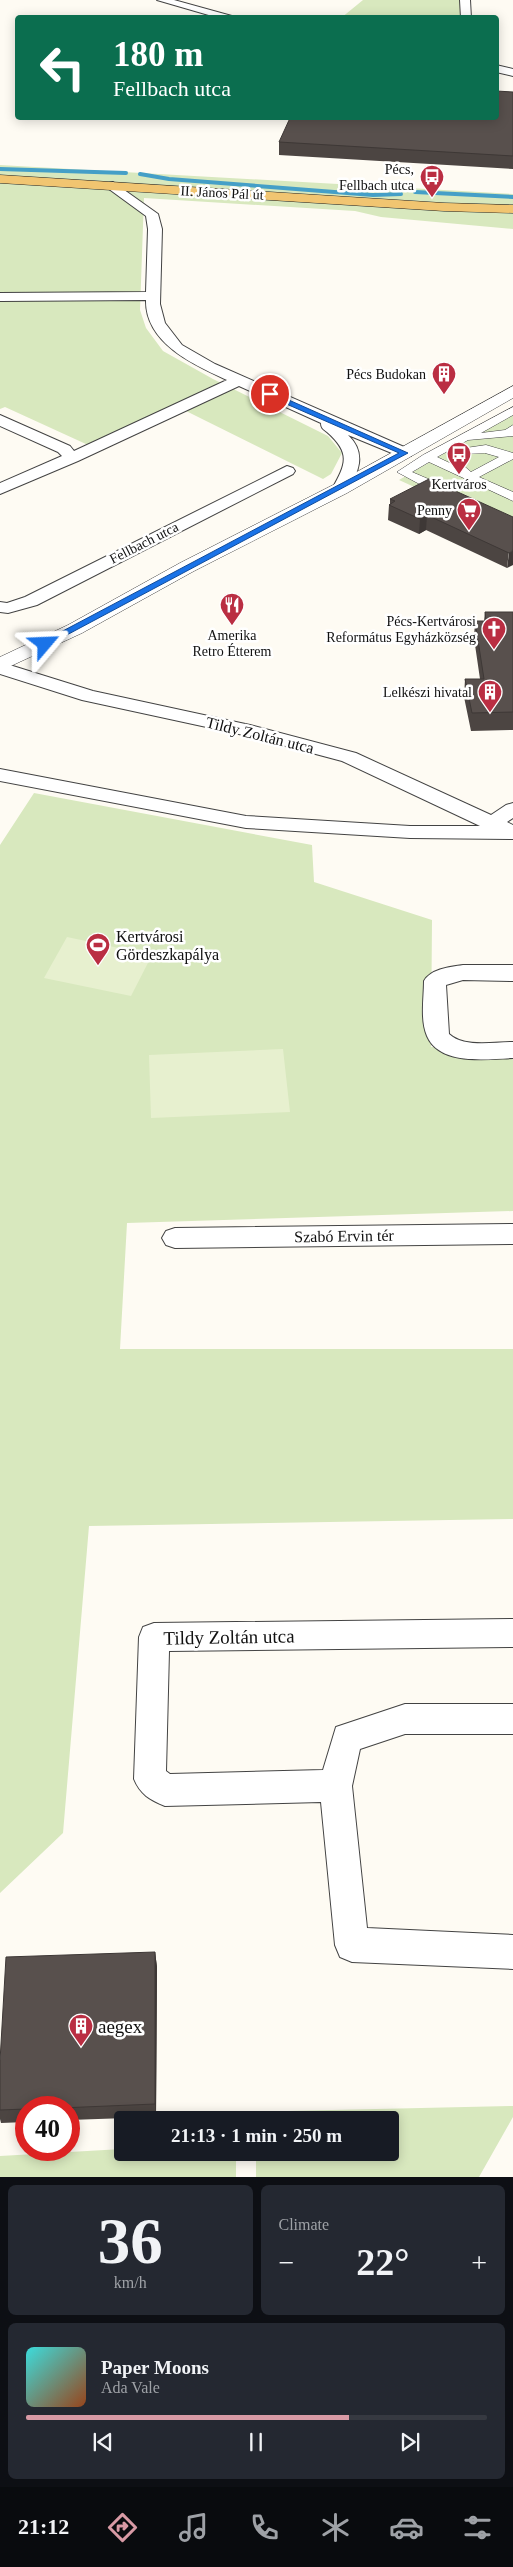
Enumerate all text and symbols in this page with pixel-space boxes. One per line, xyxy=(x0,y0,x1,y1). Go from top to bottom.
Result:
icon: left xyxy=(30,35,95,100)
text: 180 m xyxy=(113,35,203,74)
text: Fellbach utca xyxy=(113,76,231,101)
place label: Pécs, Fellbach utca xyxy=(339,162,415,193)
bus stop icon: Pécs, Fellbach utca xyxy=(419,164,445,198)
street label: II. János Pál út xyxy=(180,183,264,203)
building icon: Pécs Budokan xyxy=(431,361,457,395)
place label: Pécs Budokan xyxy=(346,367,426,382)
pin xyxy=(249,373,291,415)
icon: arrive xyxy=(256,380,284,408)
bus stop icon: Kertváros xyxy=(446,441,472,475)
place label: Kertváros xyxy=(431,477,487,492)
supermarket icon: Penny xyxy=(456,497,482,531)
place label: Penny xyxy=(417,503,452,518)
street label: Fellbach utca xyxy=(107,519,182,567)
restaurant icon: Amerika Retro Étterem xyxy=(219,592,245,626)
place label: Pécs-Kertvárosi Református Egyházközség xyxy=(326,614,476,645)
church icon: Pécs-Kertvárosi Református Egyházközség xyxy=(481,616,507,650)
position arrow xyxy=(18,617,70,669)
place label: Amerika Retro Étterem xyxy=(193,628,272,659)
building icon: Lelkészi hivatal xyxy=(477,679,503,713)
place label: Lelkészi hivatal xyxy=(383,685,472,700)
street label: Tildy Zoltán utca xyxy=(204,713,316,758)
place label: Kertvárosi Gördeszkapálya xyxy=(116,928,219,964)
sports icon: Kertvárosi Gördeszkapálya xyxy=(85,932,111,966)
street label: Szabó Ervin tér xyxy=(294,1227,395,1245)
street label: Tildy Zoltán utca xyxy=(163,1625,295,1649)
building icon: aegex xyxy=(68,2013,94,2047)
place label: aegex xyxy=(98,2016,143,2037)
speed limit sign: 40 xyxy=(15,2096,80,2161)
text: 21:13 · 1 min · 250 m xyxy=(171,2125,342,2146)
text: 36 xyxy=(98,2205,163,2277)
text: Climate xyxy=(279,2216,329,2233)
text: 22° xyxy=(356,2241,409,2283)
text: − xyxy=(279,2247,294,2278)
text: + xyxy=(471,2247,487,2278)
text: km/h xyxy=(114,2274,147,2291)
text: Paper Moons xyxy=(101,2357,209,2378)
text: Ada Vale xyxy=(101,2379,160,2396)
icon: previous xyxy=(89,2428,117,2456)
icon: pause xyxy=(242,2428,270,2456)
icon: next xyxy=(396,2428,424,2456)
icon: directions xyxy=(105,2510,140,2545)
icon: music xyxy=(176,2510,211,2545)
icon: phone xyxy=(247,2510,282,2545)
icon: climate xyxy=(318,2510,353,2545)
icon: car xyxy=(389,2510,424,2545)
icon: filters xyxy=(460,2510,495,2545)
text: 21:12 xyxy=(18,2514,69,2539)

